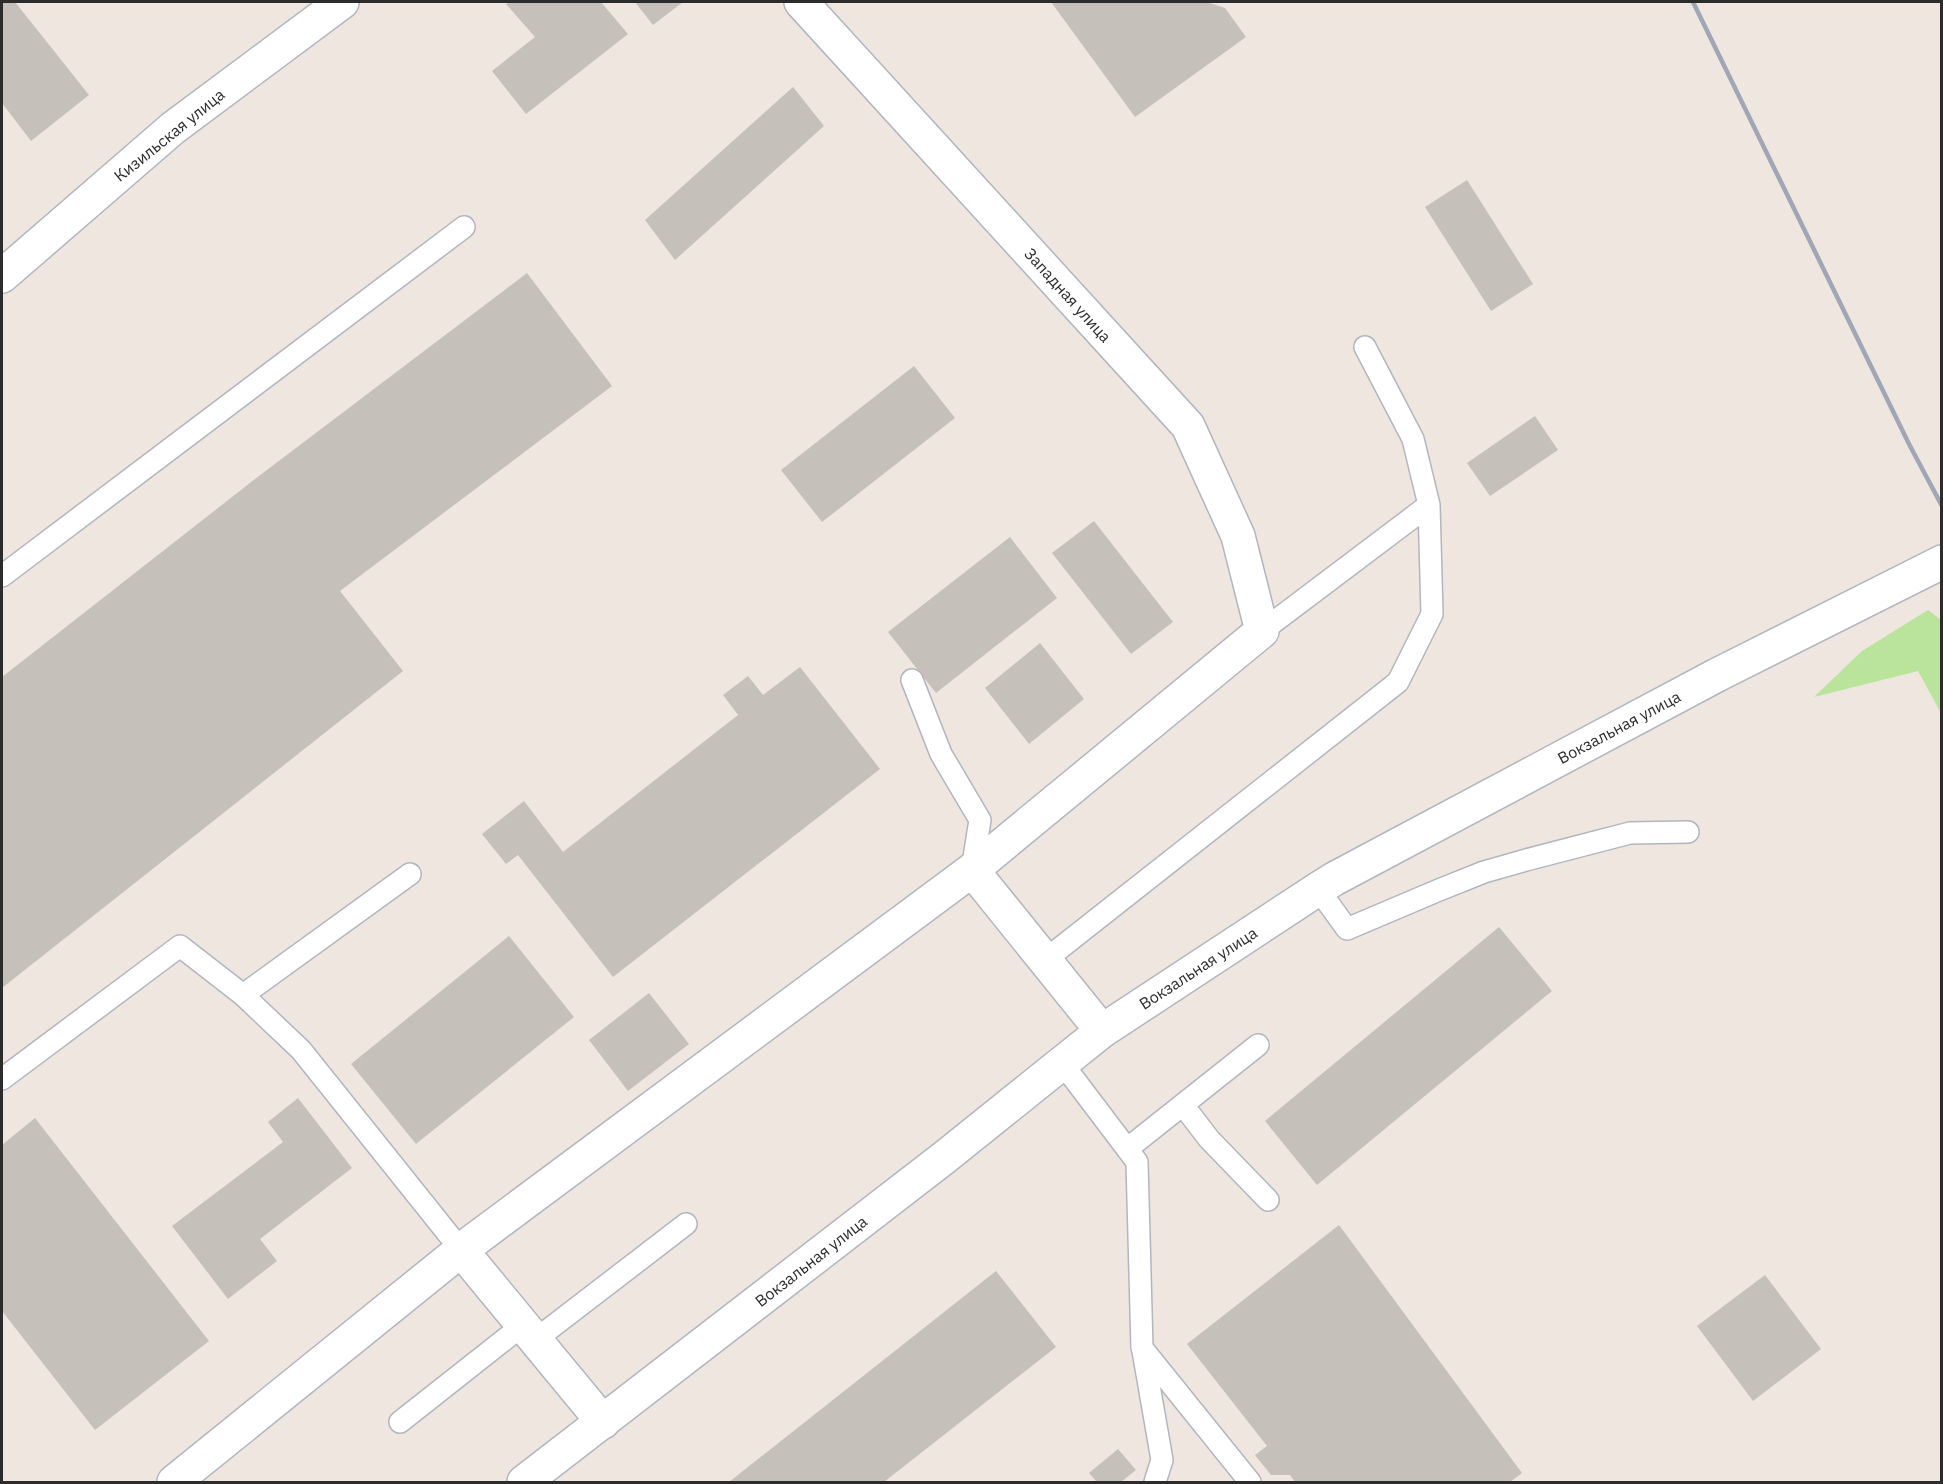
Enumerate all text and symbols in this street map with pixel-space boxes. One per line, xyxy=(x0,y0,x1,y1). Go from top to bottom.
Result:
street label: Кизильская улица xyxy=(110,84,229,186)
street label: Западная улица xyxy=(1020,244,1116,347)
street label: Вокзальная улица xyxy=(1554,686,1684,768)
street label: Вокзальная улица xyxy=(1135,922,1261,1014)
street label: Вокзальная улица xyxy=(751,1211,871,1311)

